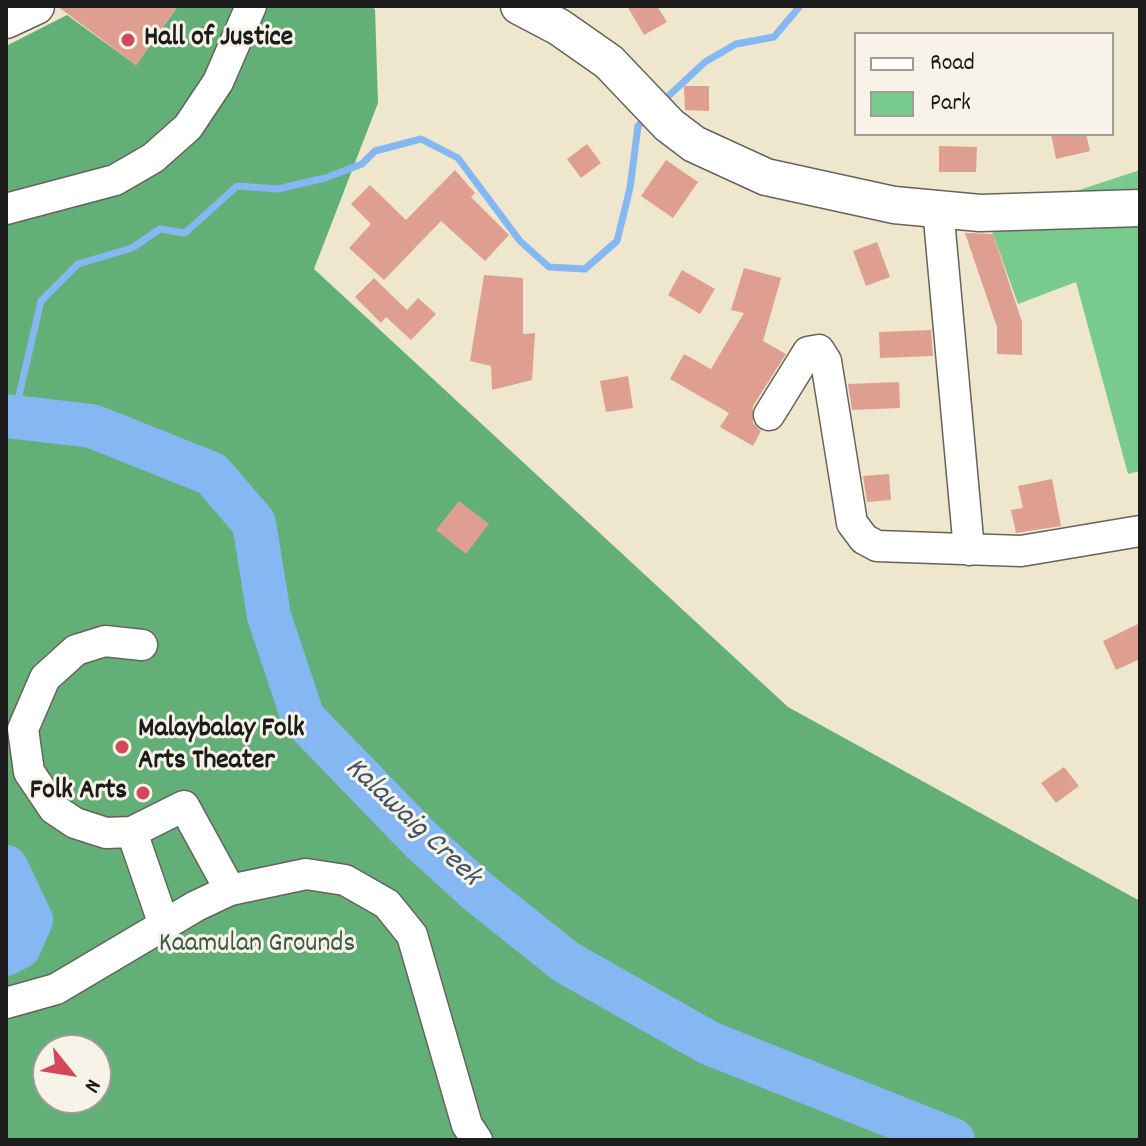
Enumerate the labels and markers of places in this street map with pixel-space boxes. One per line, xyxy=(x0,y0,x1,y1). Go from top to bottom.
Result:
place label: Hall of Justice xyxy=(144,23,293,57)
marker: Hall of Justice xyxy=(119,31,137,49)
place label: Malaybalay Folk Arts Theater xyxy=(138,714,305,780)
marker: Malaybalay Folk Arts Theater xyxy=(113,738,131,756)
place label: Folk Arts xyxy=(30,776,127,810)
marker: Folk Arts xyxy=(134,784,152,802)

